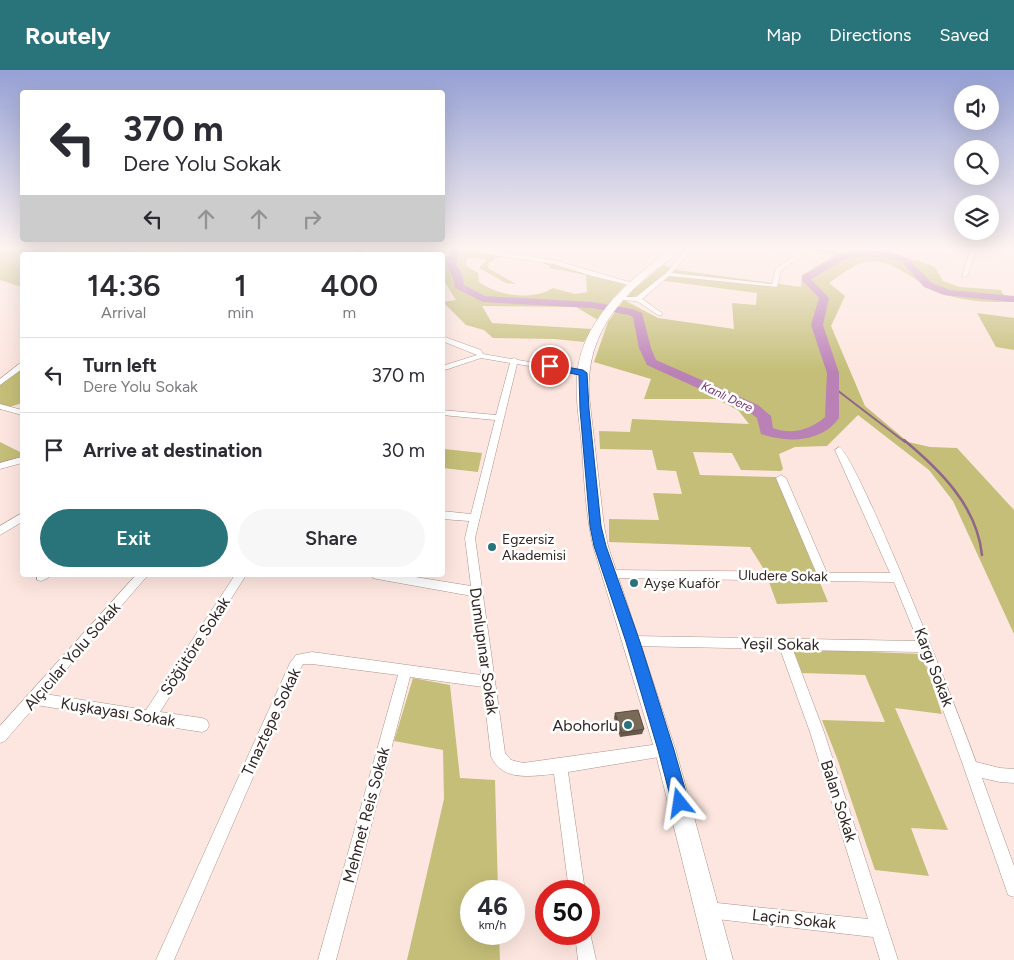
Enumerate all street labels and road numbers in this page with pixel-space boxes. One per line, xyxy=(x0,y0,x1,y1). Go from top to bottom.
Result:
street label: Uludere Sokak xyxy=(738,567,828,585)
street label: Dumlupınar Sokak xyxy=(466,586,502,716)
street label: Söğütöre Sokak xyxy=(156,593,234,699)
street label: Alçıcılar Yolu Sokak xyxy=(20,598,124,714)
street label: Kargı Sokak xyxy=(910,625,958,709)
street label: Yeşil Sokak xyxy=(740,634,820,654)
street label: Tınaztepe Sokak xyxy=(238,665,304,779)
street label: Kuşkayası Sokak xyxy=(59,694,177,730)
street label: Mehmet Reis Sokak xyxy=(339,745,393,885)
street label: Balan Sokak xyxy=(817,758,861,845)
street label: Laçin Sokak xyxy=(751,905,837,933)

